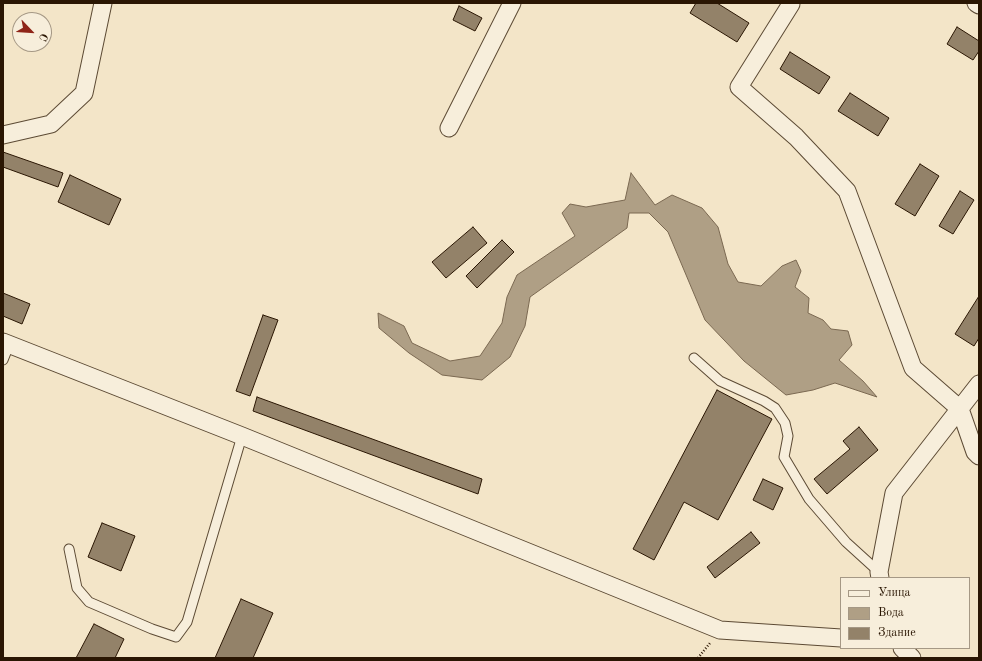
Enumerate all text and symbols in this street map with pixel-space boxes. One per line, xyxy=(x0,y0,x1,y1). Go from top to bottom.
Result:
north arrow xyxy=(12,12,52,52)
text: С xyxy=(36,31,49,42)
legend xyxy=(840,577,970,649)
text: Улица xyxy=(878,587,911,599)
text: Вода xyxy=(878,607,904,619)
text: Здание xyxy=(878,627,916,639)

